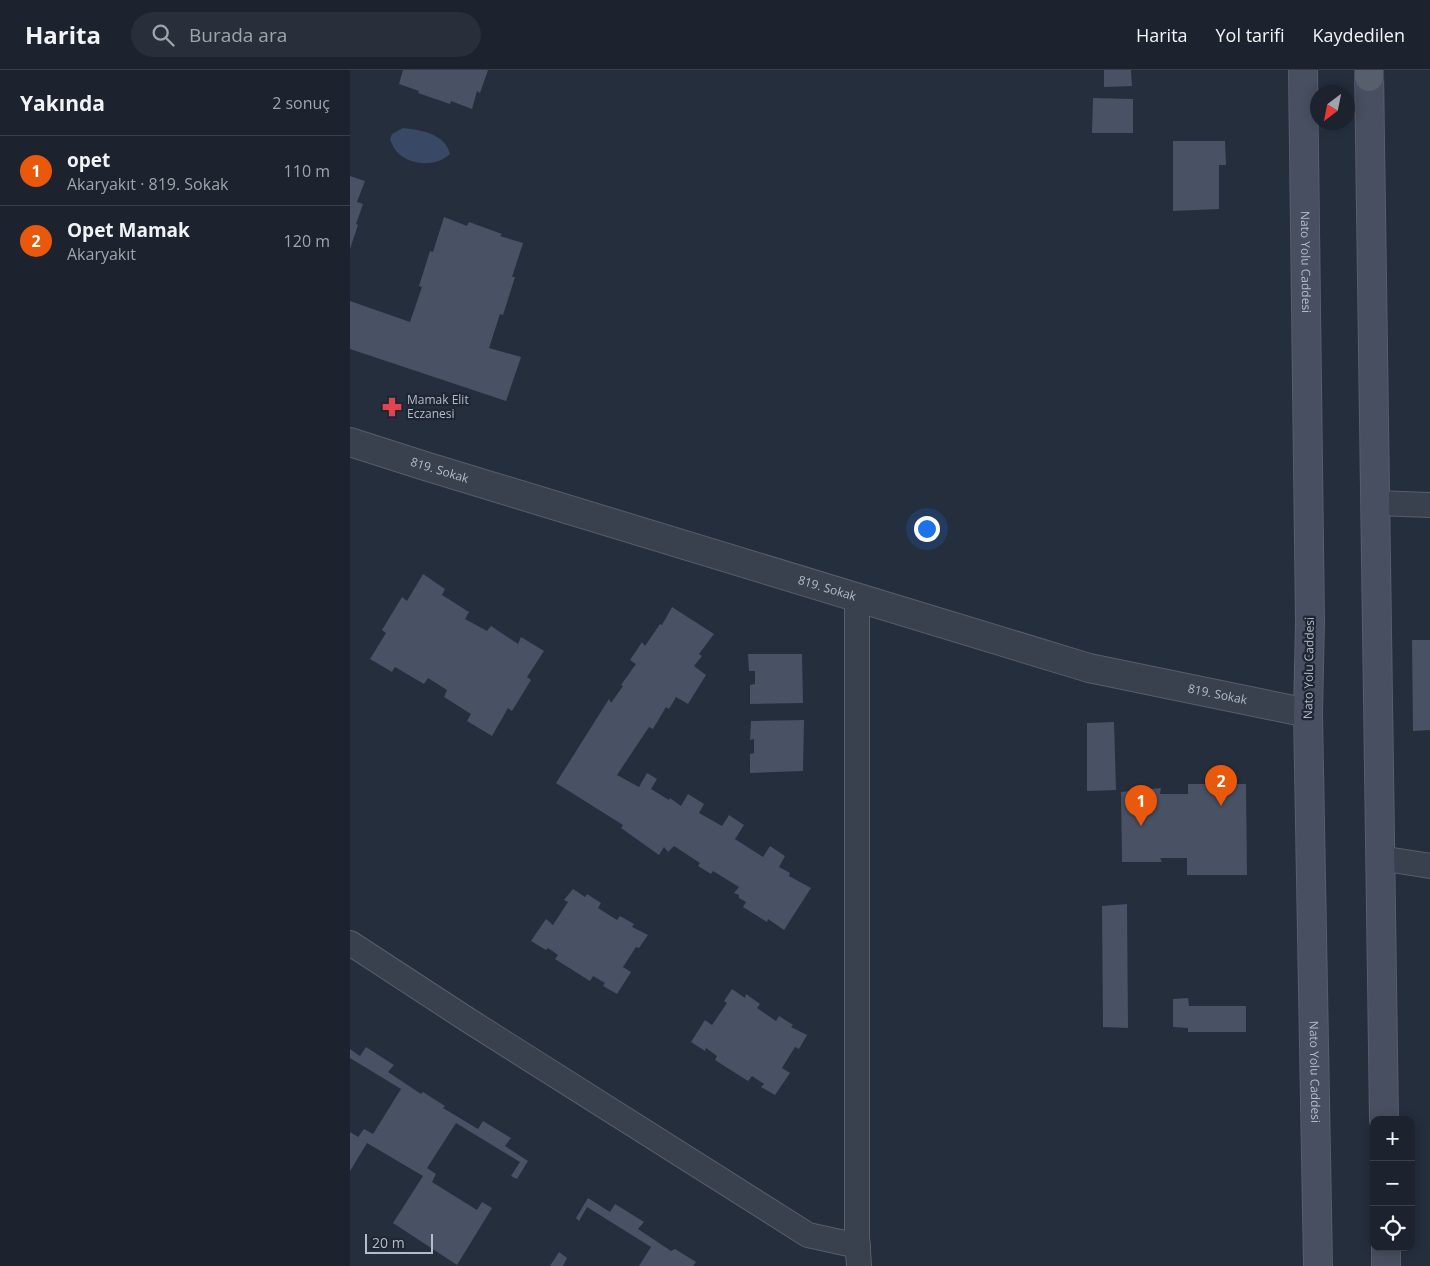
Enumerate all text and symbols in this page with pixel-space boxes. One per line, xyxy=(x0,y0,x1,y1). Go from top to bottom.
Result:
search box xyxy=(131,12,481,57)
text: Harita xyxy=(25,18,101,51)
icon: search xyxy=(149,21,177,49)
text: Burada ara xyxy=(189,22,287,48)
text: Harita xyxy=(1136,23,1188,47)
text: Yol tarifi xyxy=(1216,23,1285,47)
text: Kaydedilen xyxy=(1313,23,1405,47)
north arrow xyxy=(1310,85,1355,130)
text: Yakında xyxy=(20,89,105,117)
text: 2 sonuç xyxy=(272,92,330,114)
text: opet xyxy=(67,147,110,173)
text: 1 xyxy=(31,160,41,182)
text: 110 m xyxy=(284,160,330,182)
text: Akaryakıt · 819. Sokak xyxy=(67,173,228,195)
street label: Nato Yolu Caddesi xyxy=(1297,211,1315,313)
text: Opet Mamak xyxy=(67,217,190,243)
text: 2 xyxy=(31,230,41,252)
text: 120 m xyxy=(284,230,330,252)
text: Akaryakıt xyxy=(67,243,136,265)
place label: Mamak Elit Eczanesi xyxy=(407,391,469,422)
pharmacy icon: Mamak Elit Eczanesi xyxy=(381,396,403,418)
street label: 819. Sokak xyxy=(409,453,472,487)
your location xyxy=(914,516,940,542)
street label: 819. Sokak xyxy=(796,571,859,605)
street label: Nato Yolu Caddesi xyxy=(1299,617,1318,719)
street label: 819. Sokak xyxy=(1187,680,1249,708)
pin: 2 xyxy=(1205,765,1237,806)
pin: 1 xyxy=(1125,785,1157,826)
street label: Nato Yolu Caddesi xyxy=(1306,1021,1324,1123)
map controls xyxy=(1370,1116,1415,1251)
button: + xyxy=(1370,1116,1415,1161)
button: − xyxy=(1370,1161,1415,1206)
button: locate xyxy=(1370,1206,1415,1251)
scale bar xyxy=(365,1231,432,1254)
text: 20 m xyxy=(372,1233,405,1252)

